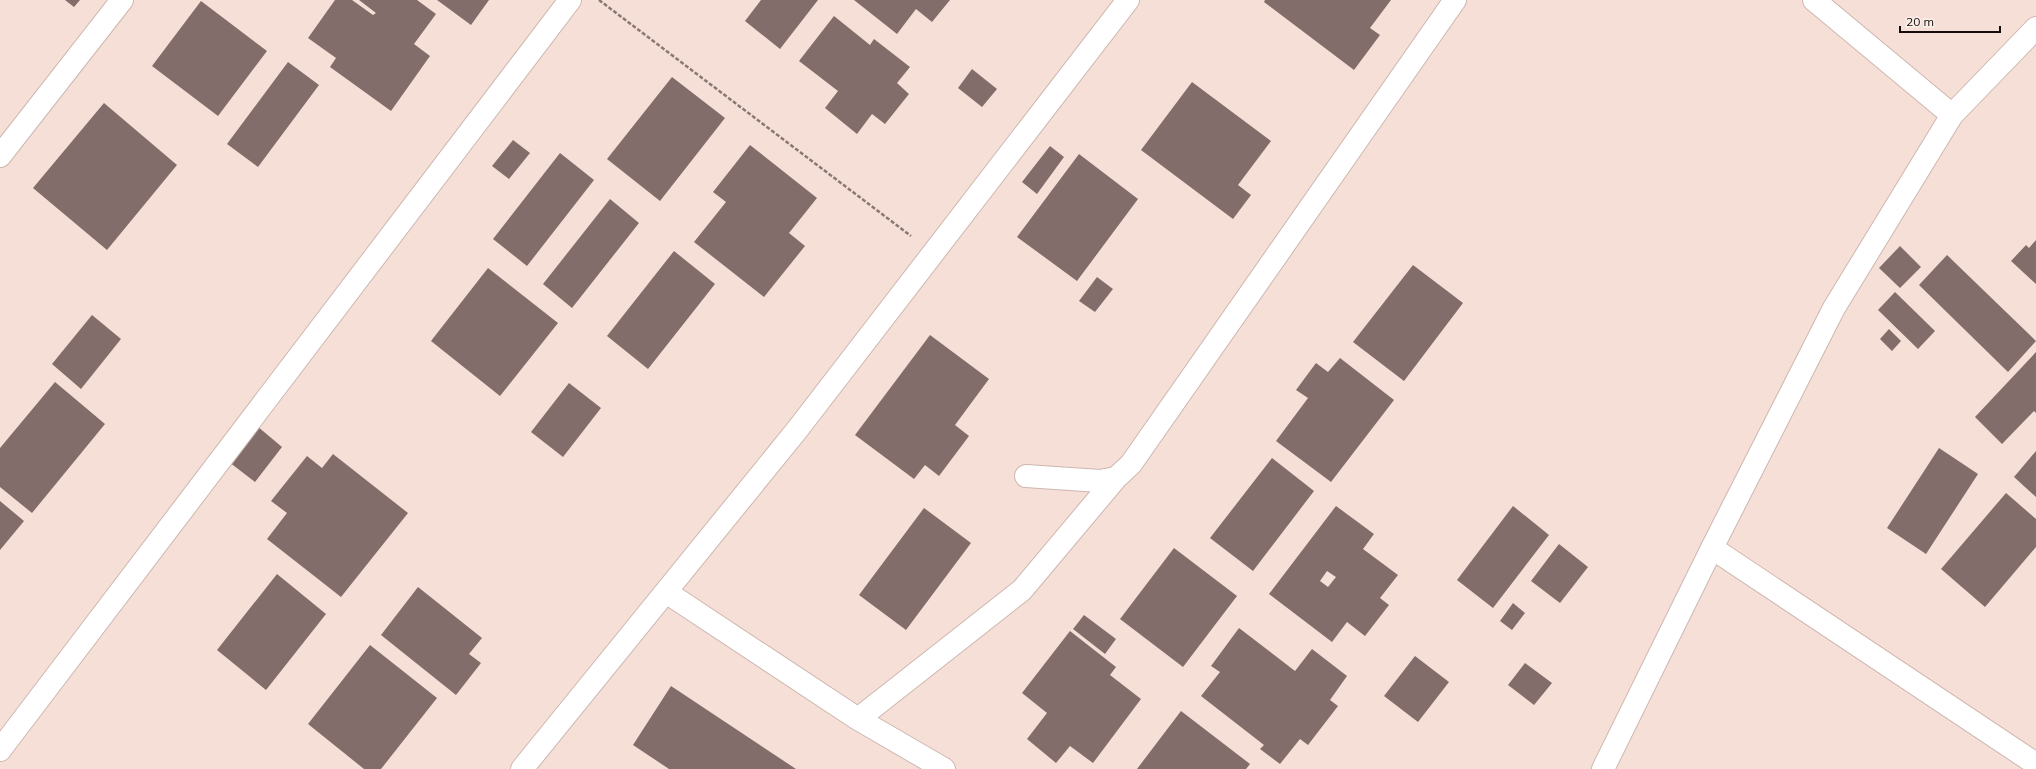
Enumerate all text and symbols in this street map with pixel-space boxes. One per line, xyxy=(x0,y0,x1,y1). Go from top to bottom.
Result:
scale bar xyxy=(1900,8,2000,34)
text: 20 m xyxy=(1906,14,1934,29)

